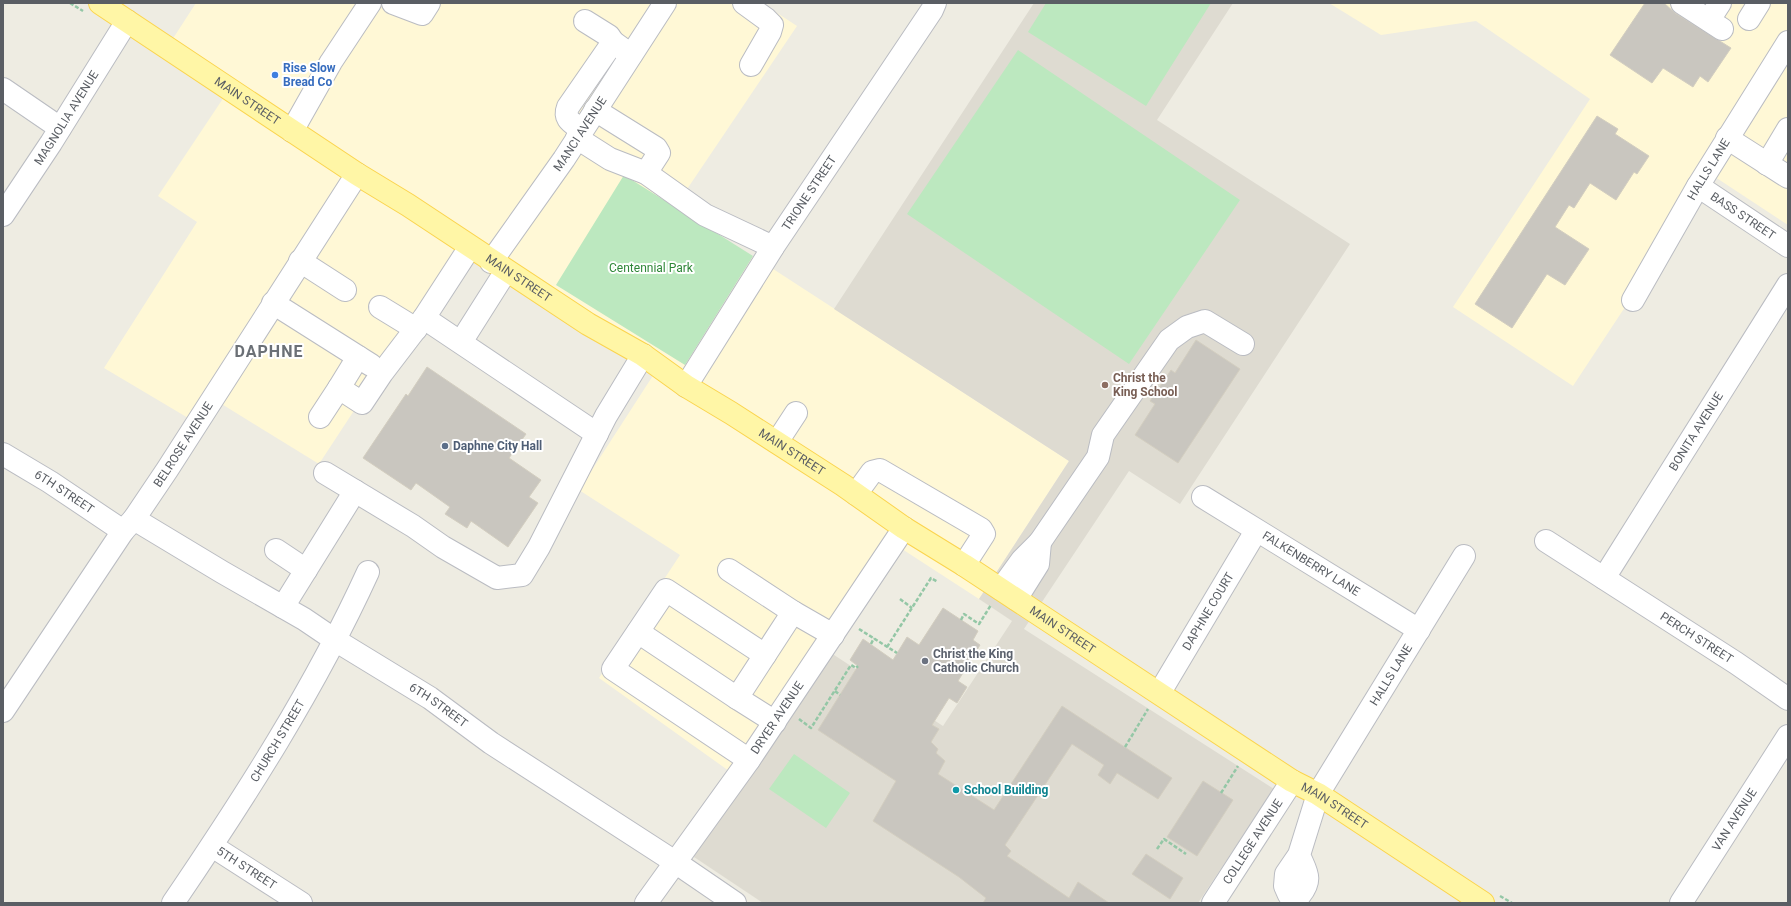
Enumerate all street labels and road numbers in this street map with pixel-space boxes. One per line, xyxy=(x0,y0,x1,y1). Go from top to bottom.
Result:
street label: MAGNOLIA AVENUE xyxy=(31,68,101,168)
street label: MAIN STREET xyxy=(212,74,283,128)
street label: MANCI AVENUE xyxy=(551,94,610,174)
street label: HALLS LANE xyxy=(1685,136,1733,202)
street label: TRIONE STREET xyxy=(779,153,839,233)
street label: BASS STREET xyxy=(1708,189,1778,243)
street label: MAIN STREET xyxy=(483,251,554,305)
street label: BONITA AVENUE xyxy=(1666,390,1726,473)
street label: BELROSE AVENUE xyxy=(151,399,216,490)
street label: MAIN STREET xyxy=(756,426,827,478)
street label: 6TH STREET xyxy=(32,467,97,516)
street label: FALKENBERRY LANE xyxy=(1260,528,1363,599)
street label: DAPHNE COURT xyxy=(1180,570,1237,653)
street label: MAIN STREET xyxy=(1027,603,1098,657)
street label: PERCH STREET xyxy=(1658,609,1736,666)
street label: HALLS LANE xyxy=(1367,642,1415,708)
street label: DRYER AVENUE xyxy=(748,679,807,757)
street label: 6TH STREET xyxy=(407,680,470,730)
street label: CHURCH STREET xyxy=(247,697,308,785)
street label: MAIN STREET xyxy=(1299,780,1370,832)
street label: VAN AVENUE xyxy=(1709,786,1760,854)
street label: COLLEGE AVENUE xyxy=(1220,796,1286,887)
street label: 5TH STREET xyxy=(214,844,279,892)

